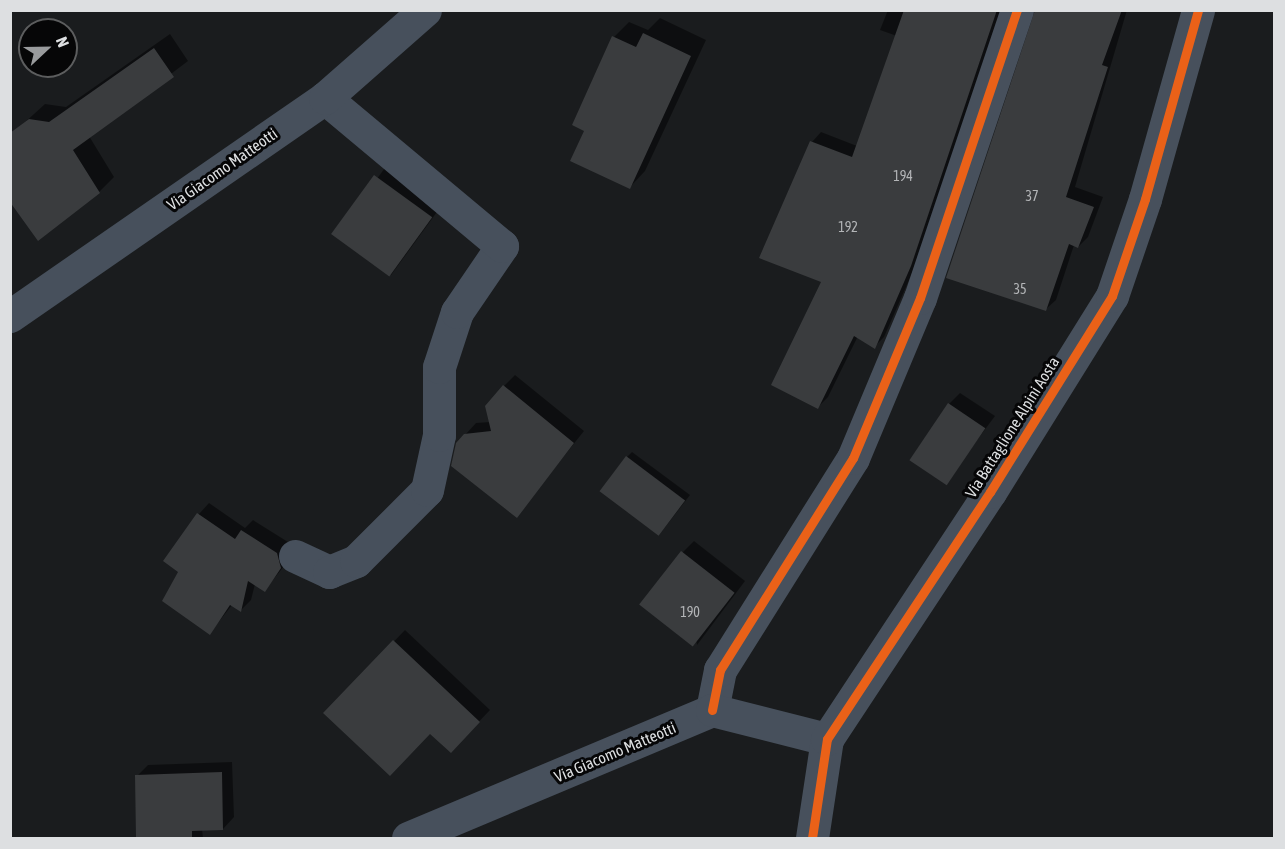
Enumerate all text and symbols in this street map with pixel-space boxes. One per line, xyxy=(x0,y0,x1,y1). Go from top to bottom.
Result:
north arrow xyxy=(18,18,78,78)
text: N xyxy=(53,34,73,50)
street label: Via Giacomo Matteotti xyxy=(163,124,281,214)
house number: 194 xyxy=(893,168,913,184)
house number: 37 xyxy=(1025,188,1039,204)
house number: 192 xyxy=(838,219,858,235)
house number: 35 xyxy=(1013,281,1027,297)
street label: Via Battaglione Alpini Aosta xyxy=(961,353,1063,501)
house number: 190 xyxy=(680,604,700,620)
street label: Via Giacomo Matteotti xyxy=(551,718,679,786)

